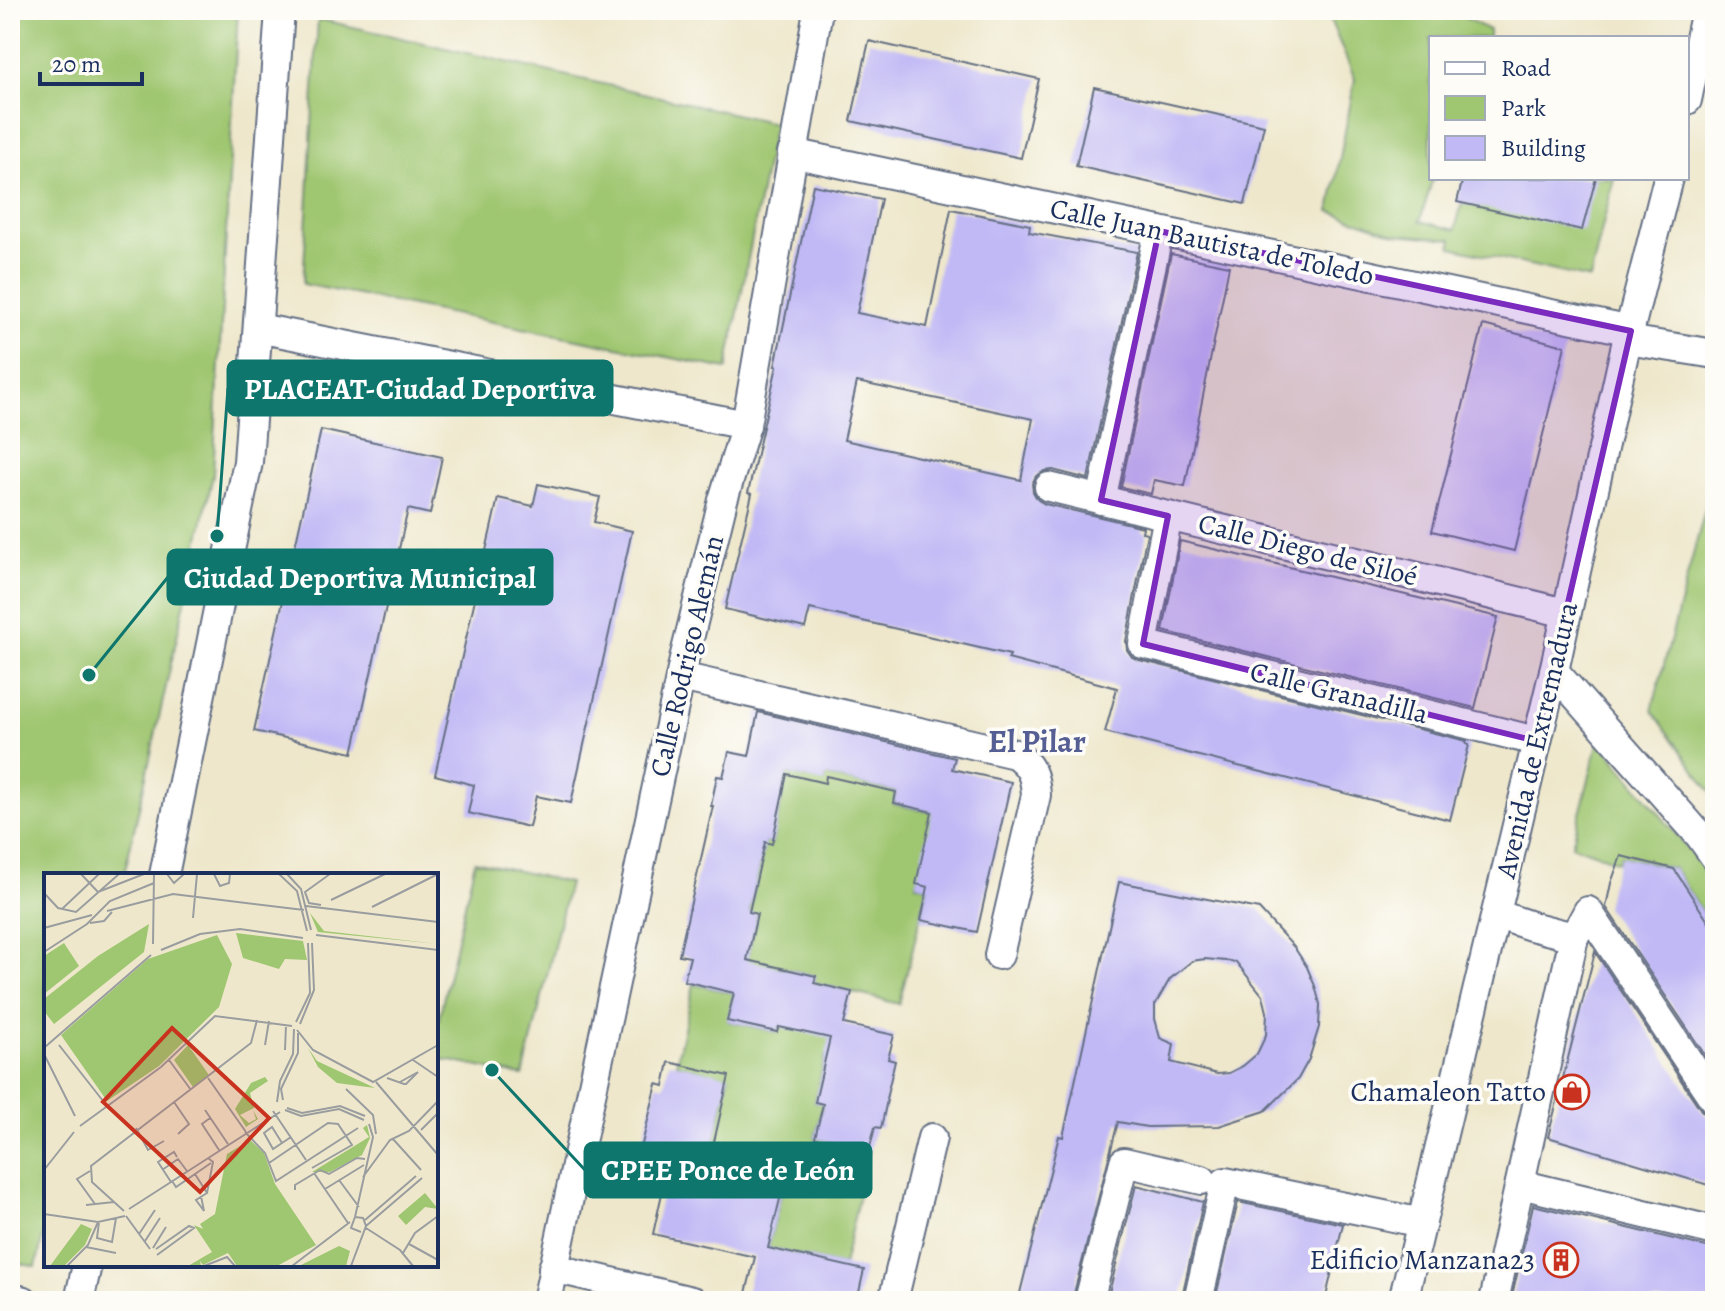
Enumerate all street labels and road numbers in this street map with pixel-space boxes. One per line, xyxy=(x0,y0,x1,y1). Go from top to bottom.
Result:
street label: Calle Juan Bautista de Toledo xyxy=(1047,189,1377,295)
street label: Calle Diego de Siloé xyxy=(1194,504,1422,596)
street label: Calle Rodrigo Alemán xyxy=(641,532,733,780)
street label: Avenida de Extremadura xyxy=(1486,598,1587,883)
street label: Calle Granadilla xyxy=(1246,653,1432,733)

